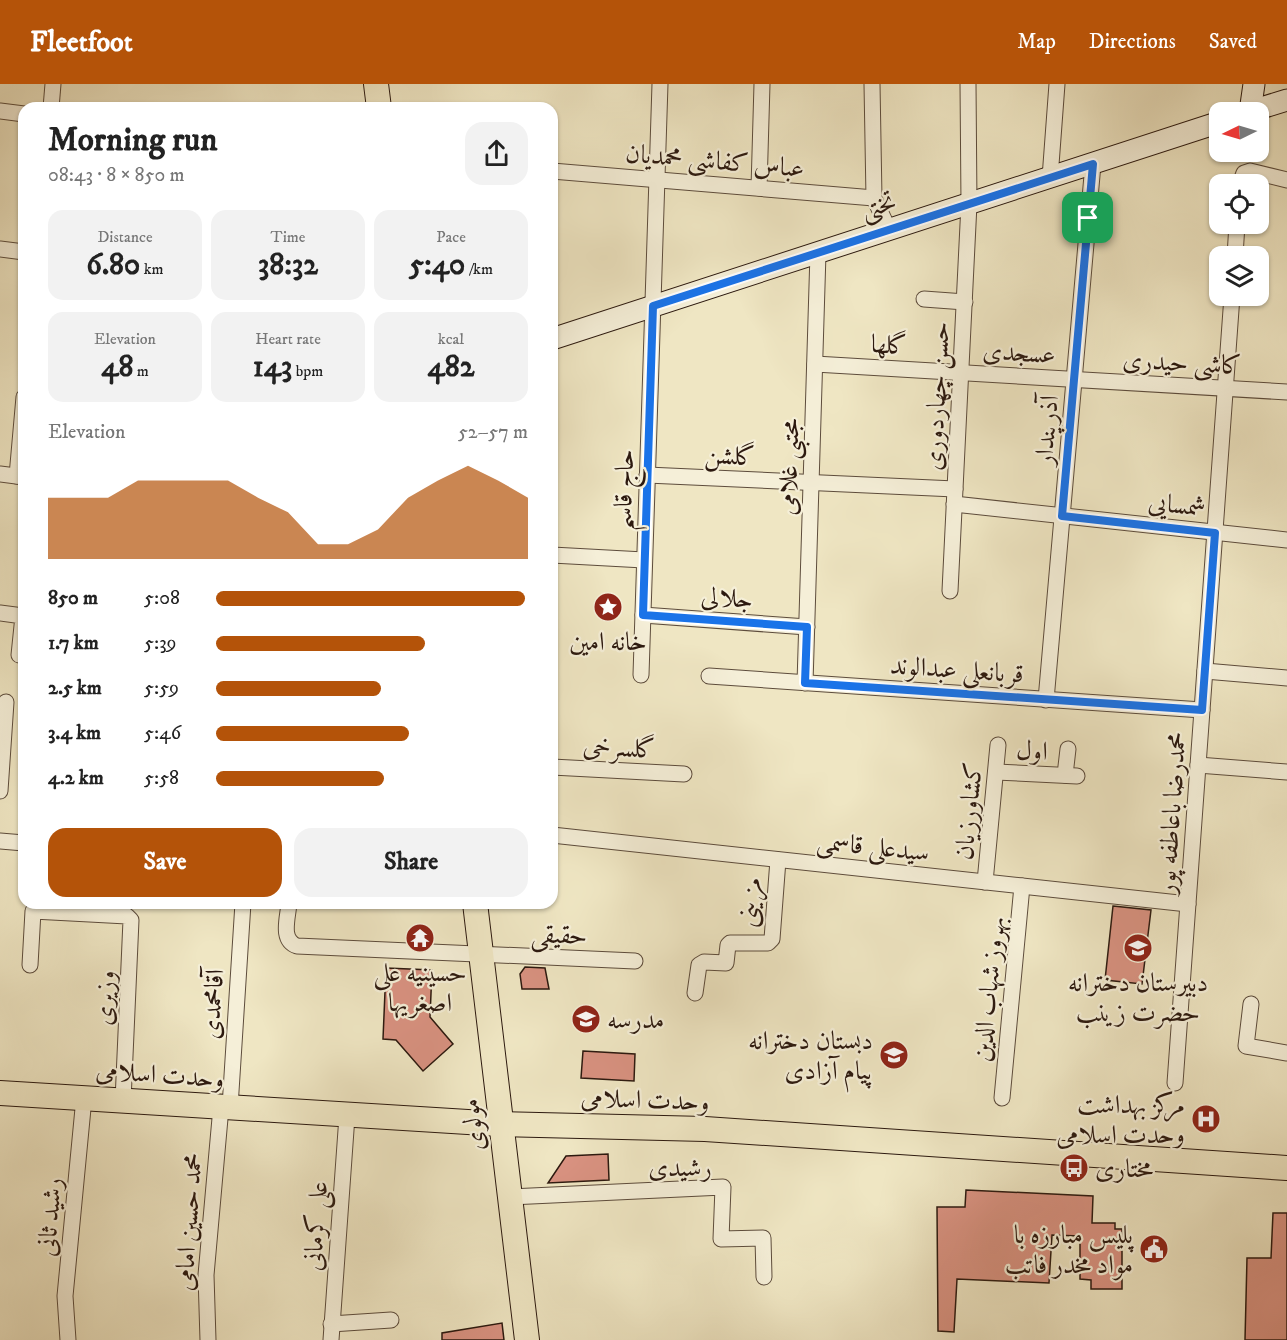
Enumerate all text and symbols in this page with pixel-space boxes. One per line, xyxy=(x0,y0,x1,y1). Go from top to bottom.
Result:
text: Fleetfoot xyxy=(30,25,133,60)
text: Map xyxy=(1017,29,1056,55)
text: Directions xyxy=(1089,29,1176,55)
text: Saved xyxy=(1209,29,1257,55)
north arrow xyxy=(1209,102,1269,162)
map controls xyxy=(1209,102,1269,306)
text: Morning run xyxy=(48,120,217,161)
button: share xyxy=(465,122,528,185)
street label: عباس کفاشی محمدیان xyxy=(624,137,806,187)
text: 08:43 · 8 × 850 m xyxy=(48,163,184,188)
button: locate xyxy=(1209,174,1269,234)
street label: تختی xyxy=(856,185,901,229)
pin xyxy=(1062,192,1113,243)
icon: arrive xyxy=(1071,201,1104,234)
text: Distance xyxy=(97,227,153,247)
text: Time xyxy=(271,227,305,247)
text: Pace xyxy=(436,227,466,247)
button: layers xyxy=(1209,246,1269,306)
text: 6.80 xyxy=(86,247,140,284)
text: 38:32 xyxy=(258,247,318,284)
text: 5:40 xyxy=(409,247,465,284)
text: km xyxy=(140,259,164,279)
text: /km xyxy=(465,259,493,279)
street label: حسن چهاردوری xyxy=(917,321,958,471)
street label: گلها xyxy=(870,328,908,363)
text: Elevation xyxy=(94,329,156,349)
text: Heart rate xyxy=(255,329,321,349)
text: kcal xyxy=(438,329,464,349)
street label: عسجدی xyxy=(982,335,1056,372)
street label: کاشی حیدری xyxy=(1121,344,1242,384)
text: 48 xyxy=(101,349,133,386)
text: 143 xyxy=(253,349,292,386)
text: 482 xyxy=(427,349,475,386)
text: m xyxy=(133,361,149,381)
text: bpm xyxy=(292,361,323,381)
street label: آذرپندار xyxy=(1028,391,1068,470)
street label: مجتبی غلامی xyxy=(771,418,811,516)
text: Elevation xyxy=(48,420,125,445)
text: 52–57 m xyxy=(458,420,528,445)
street label: گلشن xyxy=(704,439,756,474)
street label: حاج قاسم xyxy=(607,449,650,532)
street label: شمسایی xyxy=(1146,486,1207,525)
street label: جلالی xyxy=(700,580,754,617)
text: 850 m xyxy=(48,586,98,611)
text: 5:08 xyxy=(144,586,180,611)
place icon: خانه امین xyxy=(592,591,624,623)
place label: خانه امین xyxy=(569,626,647,659)
text: 1.7 km xyxy=(48,631,99,656)
text: 5:39 xyxy=(144,631,177,656)
street label: قربانعلی عبدالوند xyxy=(889,649,1025,693)
text: 2.5 km xyxy=(48,676,102,701)
text: 5:59 xyxy=(144,676,179,701)
text: 3.4 km xyxy=(48,721,101,746)
text: 5:46 xyxy=(144,721,181,746)
street label: گلسرخی xyxy=(582,730,656,767)
street label: محمدرضا باعاطفه پور xyxy=(1150,731,1196,898)
street label: اول xyxy=(1015,734,1049,769)
street label: کشاورزیان xyxy=(948,761,991,862)
text: 4.2 km xyxy=(48,766,104,791)
text: 5:58 xyxy=(144,766,179,791)
street label: سیدعلی قاسمی xyxy=(815,825,931,871)
button: Save xyxy=(48,828,282,897)
button: Share xyxy=(294,828,528,897)
street label: مزینی xyxy=(731,875,770,929)
street label: بهروز شهاب الدین xyxy=(965,915,1014,1063)
street label: حقیقی xyxy=(530,918,588,954)
temple icon: حسینیه علی اصغریها xyxy=(404,922,436,954)
school or university icon: دبیرستان دخترانه حضرت زینب xyxy=(1122,932,1154,964)
place label: حسینیه علی اصغریها xyxy=(373,957,467,1020)
street label: آقامحمدی xyxy=(195,966,233,1040)
place label: دبیرستان دخترانه حضرت زینب xyxy=(1068,967,1208,1030)
street label: وزیری xyxy=(88,970,123,1026)
school or university icon: مدرسه xyxy=(570,1003,602,1035)
place label: مدرسه xyxy=(607,1004,664,1037)
place label: دبستان دخترانه پیام آزادی xyxy=(748,1025,873,1093)
school or university icon: دبستان دخترانه پیام آزادی xyxy=(878,1039,910,1071)
street label: وحدت اسلامی xyxy=(94,1055,225,1096)
street label: وحدت اسلامی xyxy=(580,1082,710,1119)
place label: مرکز بهداشت وحدت اسلامی xyxy=(1056,1089,1185,1152)
street label: مولوی xyxy=(454,1097,493,1153)
hospital icon: مرکز بهداشت وحدت اسلامی xyxy=(1190,1103,1222,1135)
street label: محمد حسین امامی xyxy=(168,1152,211,1292)
street label: رشیدی xyxy=(648,1152,712,1185)
bus stop icon: مختاری xyxy=(1058,1152,1090,1184)
place label: مختاری xyxy=(1095,1153,1154,1186)
street label: رشید ثانی xyxy=(31,1176,70,1258)
street label: علی کرمانی xyxy=(297,1180,337,1272)
place label: پلیس مبارزه با مواد مخدر فاتب xyxy=(1005,1219,1134,1282)
public building icon: پلیس مبارزه با مواد مخدر فاتب xyxy=(1138,1233,1170,1265)

